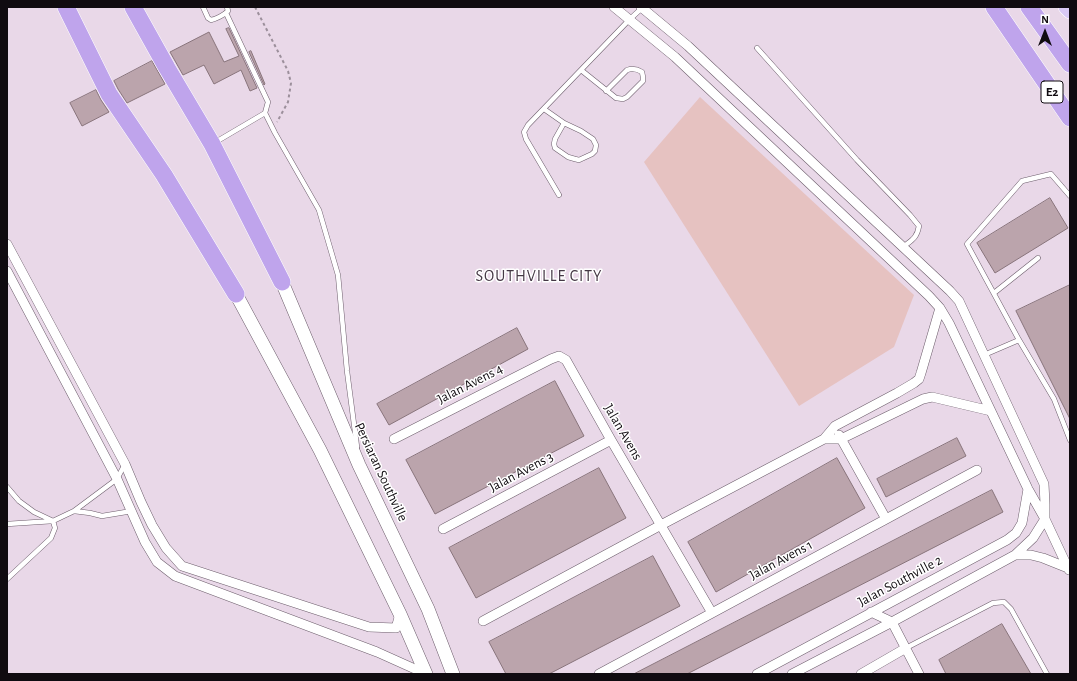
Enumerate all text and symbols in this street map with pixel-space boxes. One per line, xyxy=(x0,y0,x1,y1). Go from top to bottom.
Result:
north arrow xyxy=(1025,12,1065,52)
text: N xyxy=(1041,14,1049,25)
road number: E2 xyxy=(1041,81,1063,103)
district label: SOUTHVILLE CITY xyxy=(476,266,602,286)
street label: Jalan Avens 4 xyxy=(434,360,506,408)
street label: Jalan Avens xyxy=(600,401,646,463)
street label: Persiaran Southville xyxy=(351,420,411,524)
street label: Jalan Avens 3 xyxy=(486,448,556,496)
street label: Jalan Avens 1 xyxy=(746,536,816,584)
street label: Jalan Southville 2 xyxy=(855,552,945,610)

